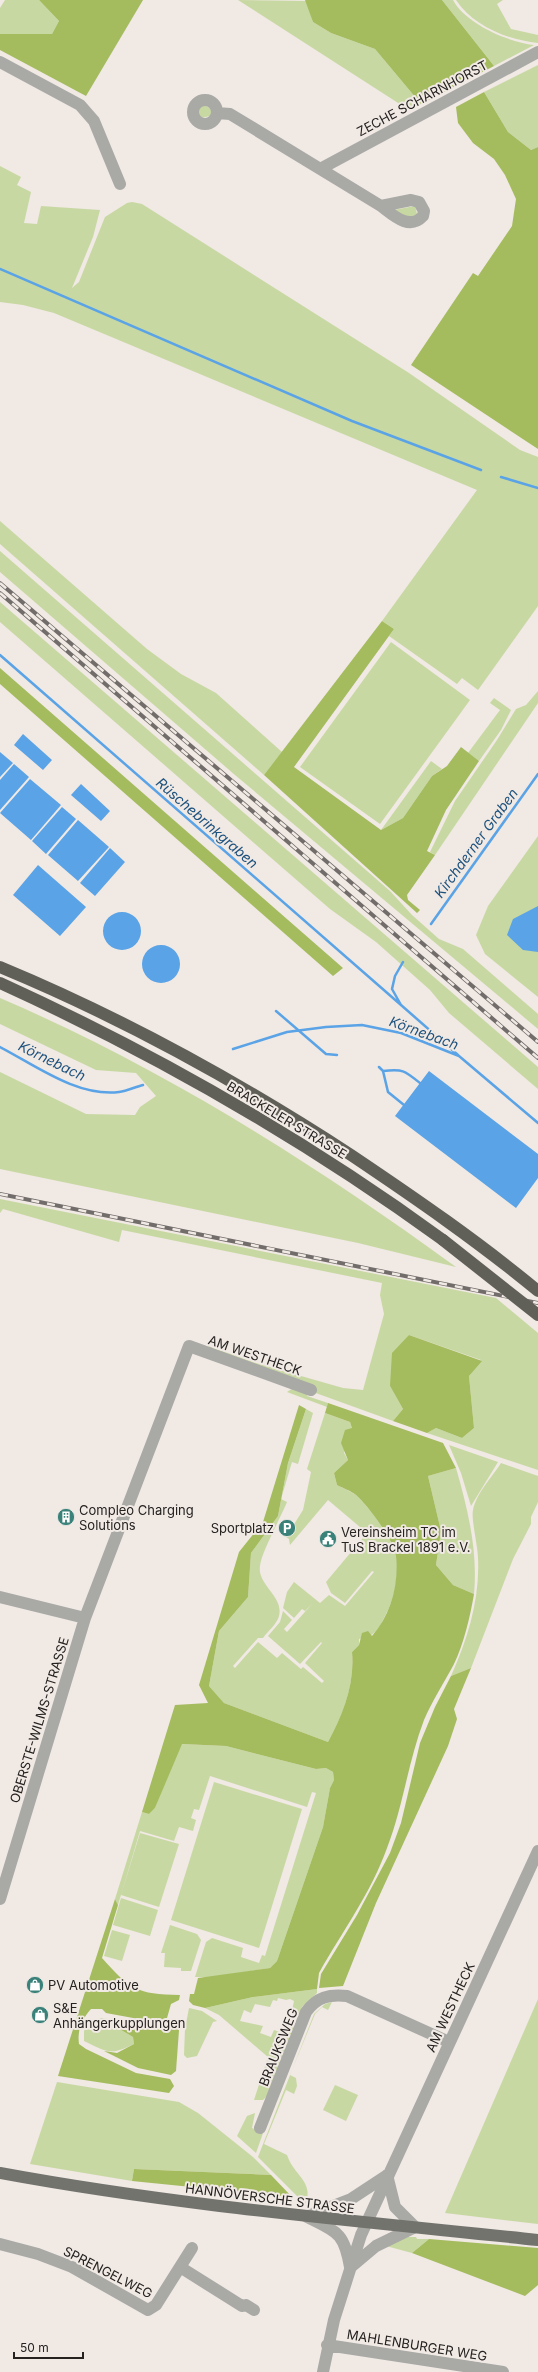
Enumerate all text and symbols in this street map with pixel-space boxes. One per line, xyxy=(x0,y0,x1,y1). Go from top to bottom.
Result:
street label: ZECHE SCHARNHORST xyxy=(354,57,490,139)
water label: Rüschebrinkgraben xyxy=(153,774,262,871)
water label: Kirchderner Graben xyxy=(430,785,521,901)
water label: Körnebach xyxy=(387,1012,461,1053)
water label: Körnebach xyxy=(16,1037,89,1084)
street label: BRACKELER STRASSE xyxy=(224,1078,350,1162)
street label: AM WESTHECK xyxy=(206,1332,304,1379)
place label: Compleo Charging Solutions xyxy=(79,1502,194,1533)
building icon: Compleo Charging Solutions xyxy=(56,1507,76,1527)
parking icon: Sportplatz xyxy=(277,1518,297,1538)
place label: Sportplatz xyxy=(211,1520,274,1536)
place label: Vereinsheim TC im TuS Brackel 1891 e.V. xyxy=(341,1524,471,1555)
public building icon: Vereinsheim TC im TuS Brackel 1891 e.V. xyxy=(318,1529,338,1549)
street label: OBERSTE-WILMS-STRASSE xyxy=(6,1635,72,1805)
street label: AM WESTHECK xyxy=(422,1959,478,2055)
shop icon: PV Automotive xyxy=(25,1975,45,1995)
place label: PV Automotive xyxy=(48,1977,139,1993)
place label: S&E Anhängerkupplungen xyxy=(53,2000,185,2031)
shop icon: S&E Anhängerkupplungen xyxy=(30,2005,50,2025)
street label: BRAUKSWEG xyxy=(255,2006,301,2088)
street label: HANNÖVERSCHE STRASSE xyxy=(184,2180,356,2216)
street label: SPRENGELWEG xyxy=(61,2243,155,2301)
street label: MAHLENBURGER WEG xyxy=(346,2326,488,2364)
scale bar xyxy=(14,2334,83,2360)
text: 50 m xyxy=(20,2340,49,2355)

